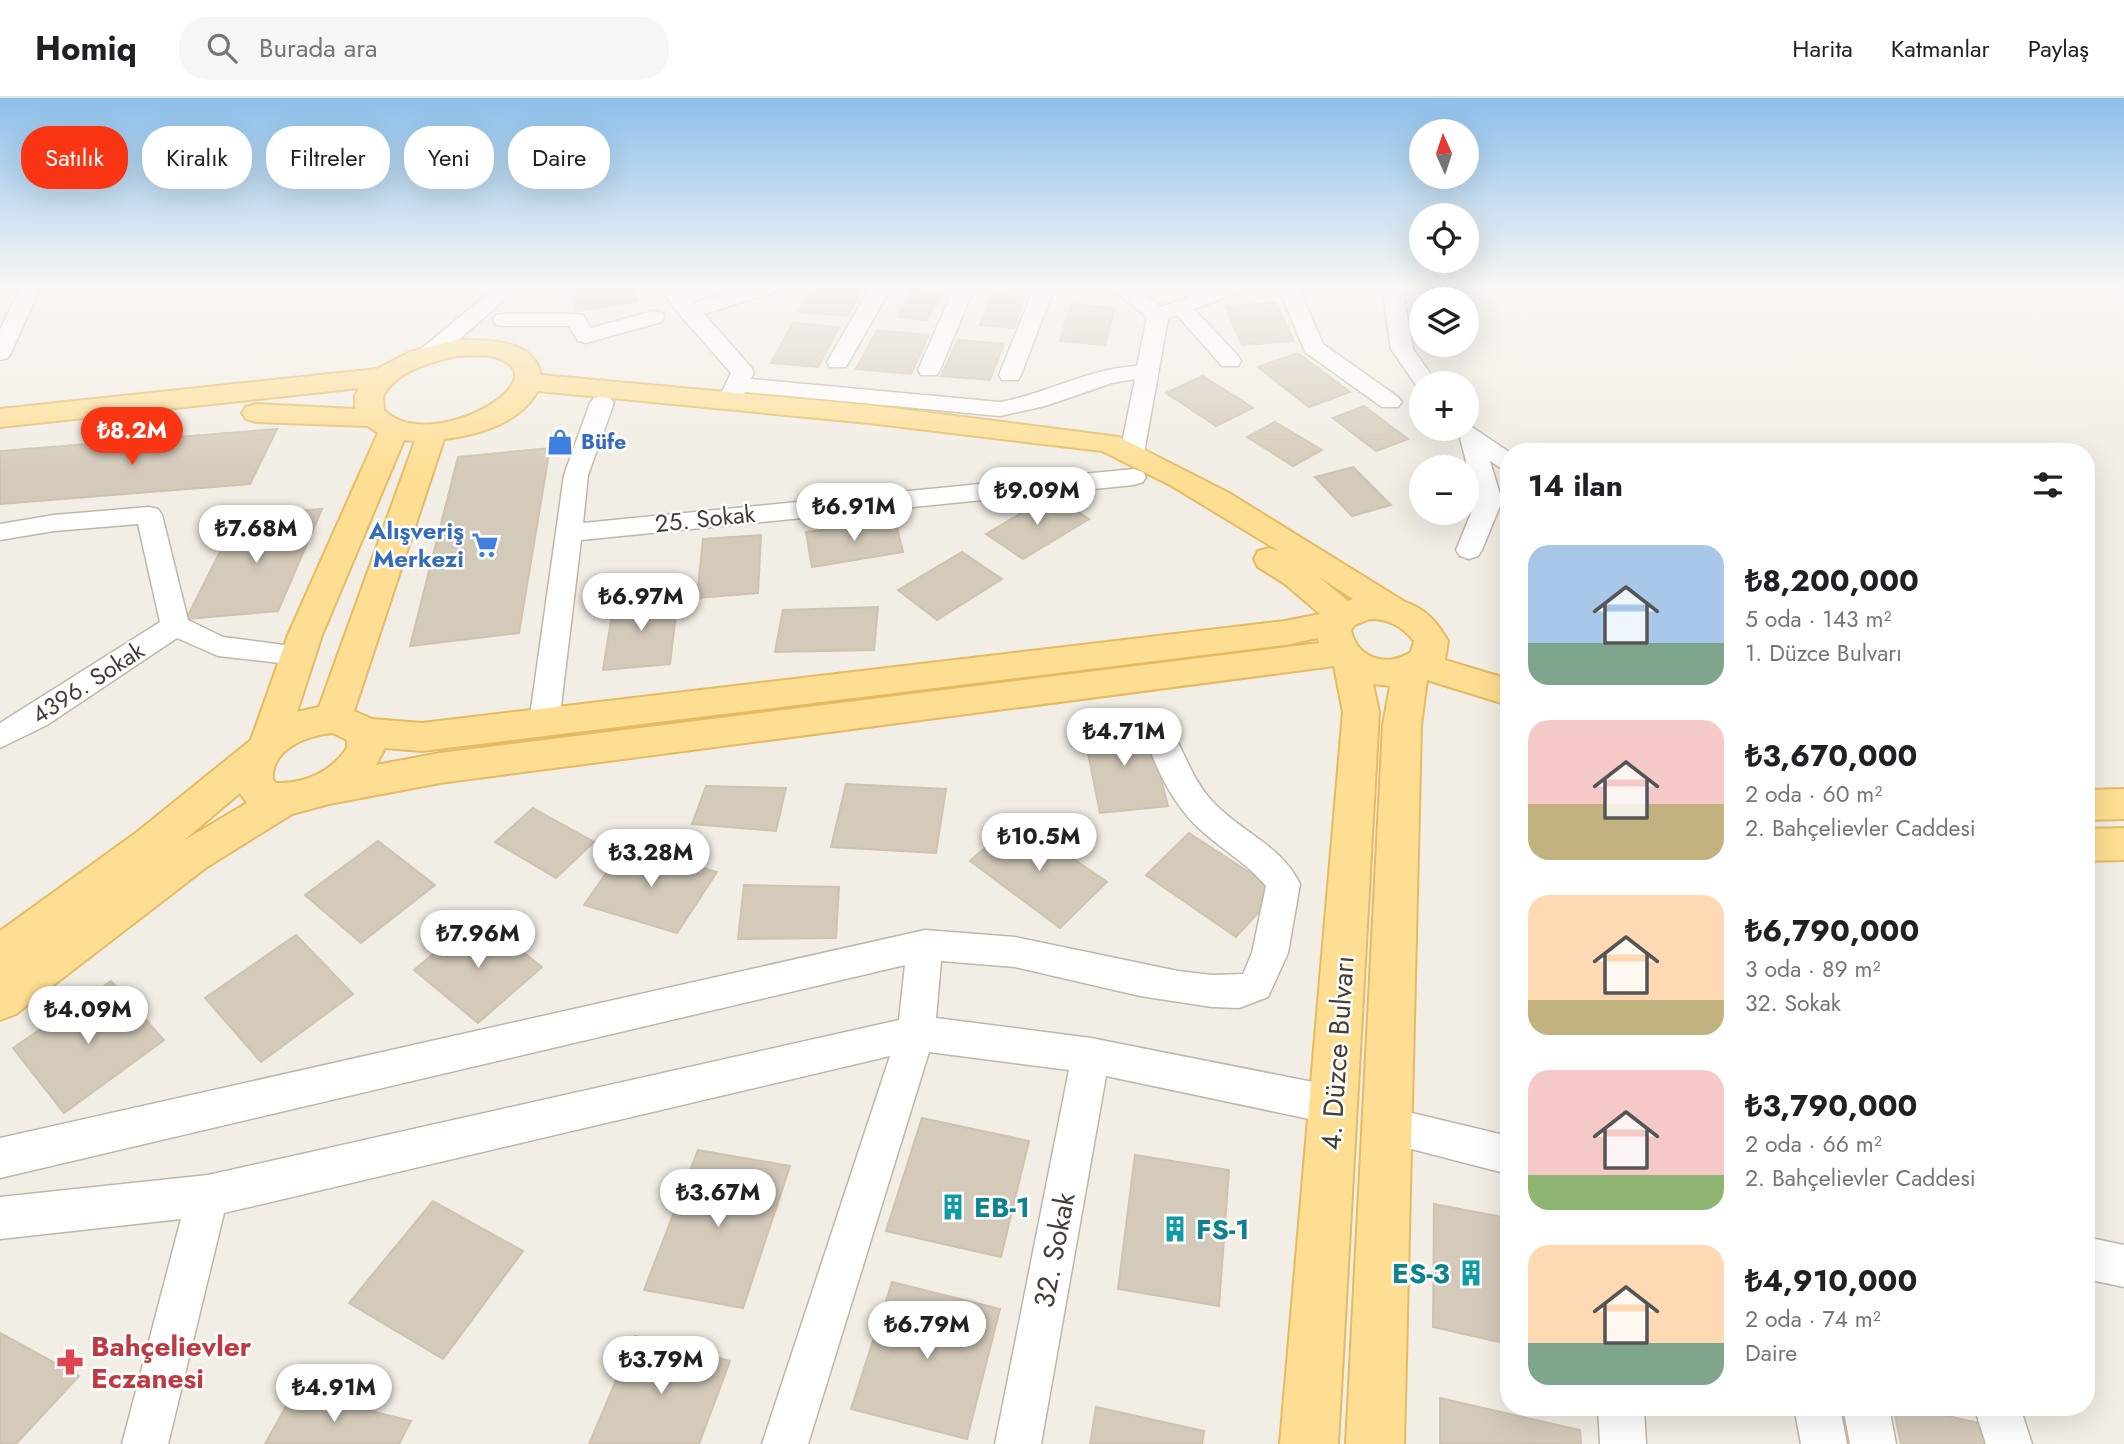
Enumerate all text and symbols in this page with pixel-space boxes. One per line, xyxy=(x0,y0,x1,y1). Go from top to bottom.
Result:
search box xyxy=(179,17,669,80)
text: Homiq xyxy=(35,25,137,72)
icon: search xyxy=(203,29,241,67)
text: Burada ara xyxy=(259,29,378,67)
text: Harita xyxy=(1792,31,1853,66)
text: Katmanlar xyxy=(1891,31,1990,66)
text: Paylaş xyxy=(2028,31,2089,66)
north arrow xyxy=(1409,119,1479,189)
map controls xyxy=(1409,119,1479,525)
chip: Satılık xyxy=(21,126,128,189)
chip: Kiralık xyxy=(142,126,252,189)
chip: Filtreler xyxy=(266,126,390,189)
chip: Yeni xyxy=(404,126,494,189)
chip: Daire xyxy=(508,126,610,189)
button: locate xyxy=(1409,203,1479,273)
button: layers xyxy=(1409,287,1479,357)
button: + xyxy=(1409,371,1479,441)
pin: ₺8.2M xyxy=(83,408,181,467)
text: ₺8.2M xyxy=(97,413,167,447)
shop icon: Büfe xyxy=(545,427,575,457)
place label: Büfe xyxy=(581,427,626,457)
button: − xyxy=(1409,455,1479,525)
text: 14 ilan xyxy=(1528,464,1623,507)
icon: filters xyxy=(2029,466,2067,504)
pin: ₺9.09M xyxy=(980,468,1094,527)
text: ₺9.09M xyxy=(994,473,1080,507)
pin: ₺6.91M xyxy=(797,484,911,543)
text: ₺6.91M xyxy=(812,489,896,523)
street label: 25. Sokak xyxy=(653,496,757,541)
pin: ₺7.68M xyxy=(199,505,313,565)
text: ₺7.68M xyxy=(215,511,297,545)
place label: Alışveriş Merkezi xyxy=(368,513,464,576)
supermarket icon: Alışveriş Merkezi xyxy=(470,530,500,560)
text: ₺8,200,000 xyxy=(1745,559,1919,602)
icon: home xyxy=(1584,573,1668,657)
pin: ₺6.97M xyxy=(584,574,698,633)
text: ₺6.97M xyxy=(598,579,684,613)
text: 5 oda · 143 m² xyxy=(1745,602,1891,636)
street label: 4396. Sokak xyxy=(24,633,151,732)
text: 1. Düzce Bulvarı xyxy=(1745,636,1902,670)
pin: ₺4.71M xyxy=(1067,708,1181,768)
text: ₺4.71M xyxy=(1083,714,1165,748)
text: ₺3,670,000 xyxy=(1745,734,1917,777)
icon: home xyxy=(1584,748,1668,832)
text: 2 oda · 60 m² xyxy=(1745,777,1882,811)
text: 2. Bahçelievler Caddesi xyxy=(1745,811,1976,845)
pin: ₺10.5M xyxy=(982,814,1096,873)
text: ₺10.5M xyxy=(998,819,1080,853)
pin: ₺3.28M xyxy=(594,830,708,889)
text: ₺3.28M xyxy=(609,835,693,869)
text: ₺6,790,000 xyxy=(1745,909,1919,952)
pin: ₺7.96M xyxy=(421,910,535,970)
text: ₺7.96M xyxy=(436,916,520,950)
icon: home xyxy=(1584,923,1668,1007)
text: 3 oda · 89 m² xyxy=(1745,952,1881,986)
street label: 4. Düzce Bulvarı xyxy=(1310,954,1365,1152)
pin: ₺4.09M xyxy=(31,986,145,1046)
text: 32. Sokak xyxy=(1745,986,1841,1020)
text: ₺4.09M xyxy=(44,992,132,1026)
text: ₺3,790,000 xyxy=(1745,1084,1917,1127)
icon: home xyxy=(1584,1098,1668,1182)
text: 2 oda · 66 m² xyxy=(1745,1127,1882,1161)
text: 2. Bahçelievler Caddesi xyxy=(1745,1161,1976,1195)
pin: ₺3.67M xyxy=(661,1170,775,1229)
text: ₺3.67M xyxy=(676,1175,760,1209)
place label: EB-1 xyxy=(974,1187,1030,1228)
street label: 32. Sokak xyxy=(1023,1188,1086,1311)
building icon: EB-1 xyxy=(938,1192,968,1222)
place label: FS-1 xyxy=(1196,1209,1249,1250)
building icon: FS-1 xyxy=(1160,1214,1190,1244)
place label: ES-3 xyxy=(1392,1253,1450,1294)
building icon: ES-3 xyxy=(1456,1258,1486,1288)
text: ₺4,910,000 xyxy=(1745,1259,1917,1302)
icon: home xyxy=(1584,1273,1668,1357)
pin: ₺6.79M xyxy=(870,1302,984,1361)
text: 2 oda · 74 m² xyxy=(1745,1302,1881,1336)
text: ₺6.79M xyxy=(884,1307,970,1341)
place label: Bahçelievler Eczanesi xyxy=(91,1326,252,1399)
pin: ₺3.79M xyxy=(604,1336,718,1396)
text: Daire xyxy=(1745,1336,1797,1370)
text: ₺3.79M xyxy=(619,1342,703,1376)
pharmacy icon: Bahçelievler Eczanesi xyxy=(55,1347,85,1377)
pin: ₺4.91M xyxy=(277,1364,391,1424)
text: ₺4.91M xyxy=(292,1370,376,1404)

